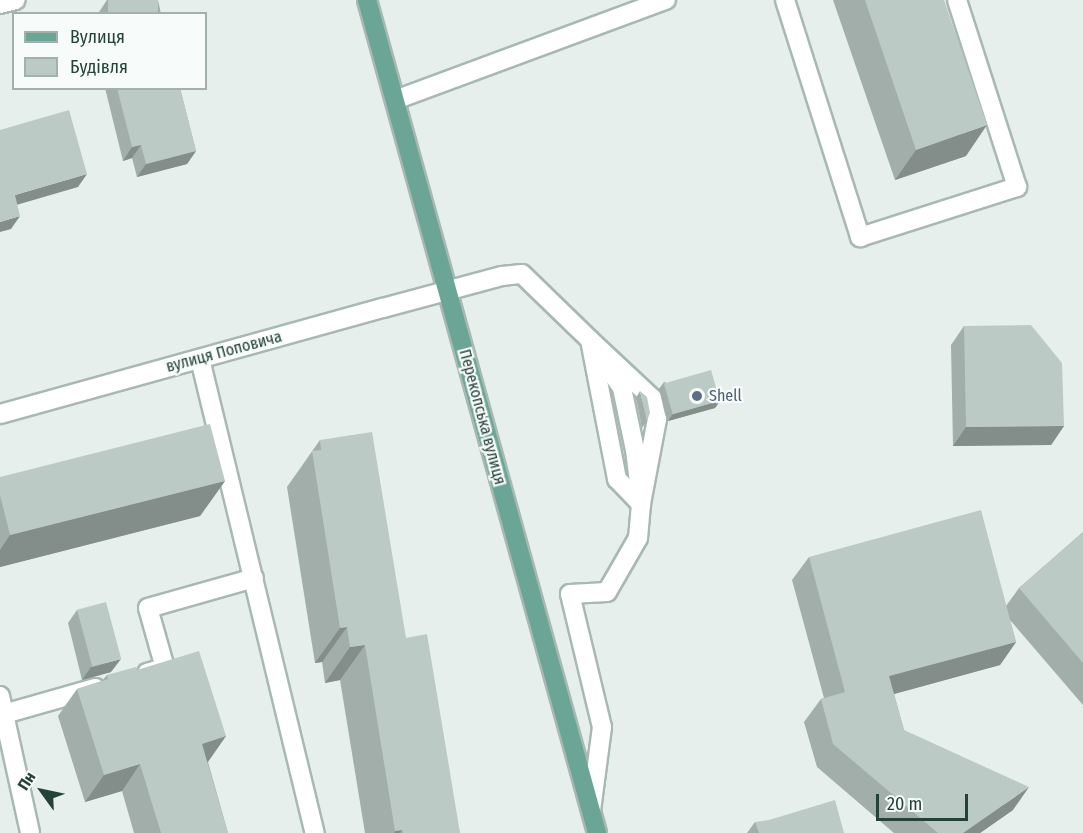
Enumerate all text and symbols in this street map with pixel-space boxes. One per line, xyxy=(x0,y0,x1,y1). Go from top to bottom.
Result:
legend xyxy=(12,12,207,90)
text: Вулиця xyxy=(70,26,125,48)
text: Будівля xyxy=(70,56,128,78)
street label: вулиця Поповича xyxy=(164,327,284,377)
street label: Перекопська вулиця xyxy=(455,347,509,487)
place label: Shell xyxy=(709,386,742,406)
marker: Shell xyxy=(690,389,704,403)
north arrow xyxy=(12,761,72,821)
text: Пн xyxy=(14,768,39,794)
scale bar xyxy=(879,782,970,820)
text: 20 m xyxy=(887,793,922,815)

